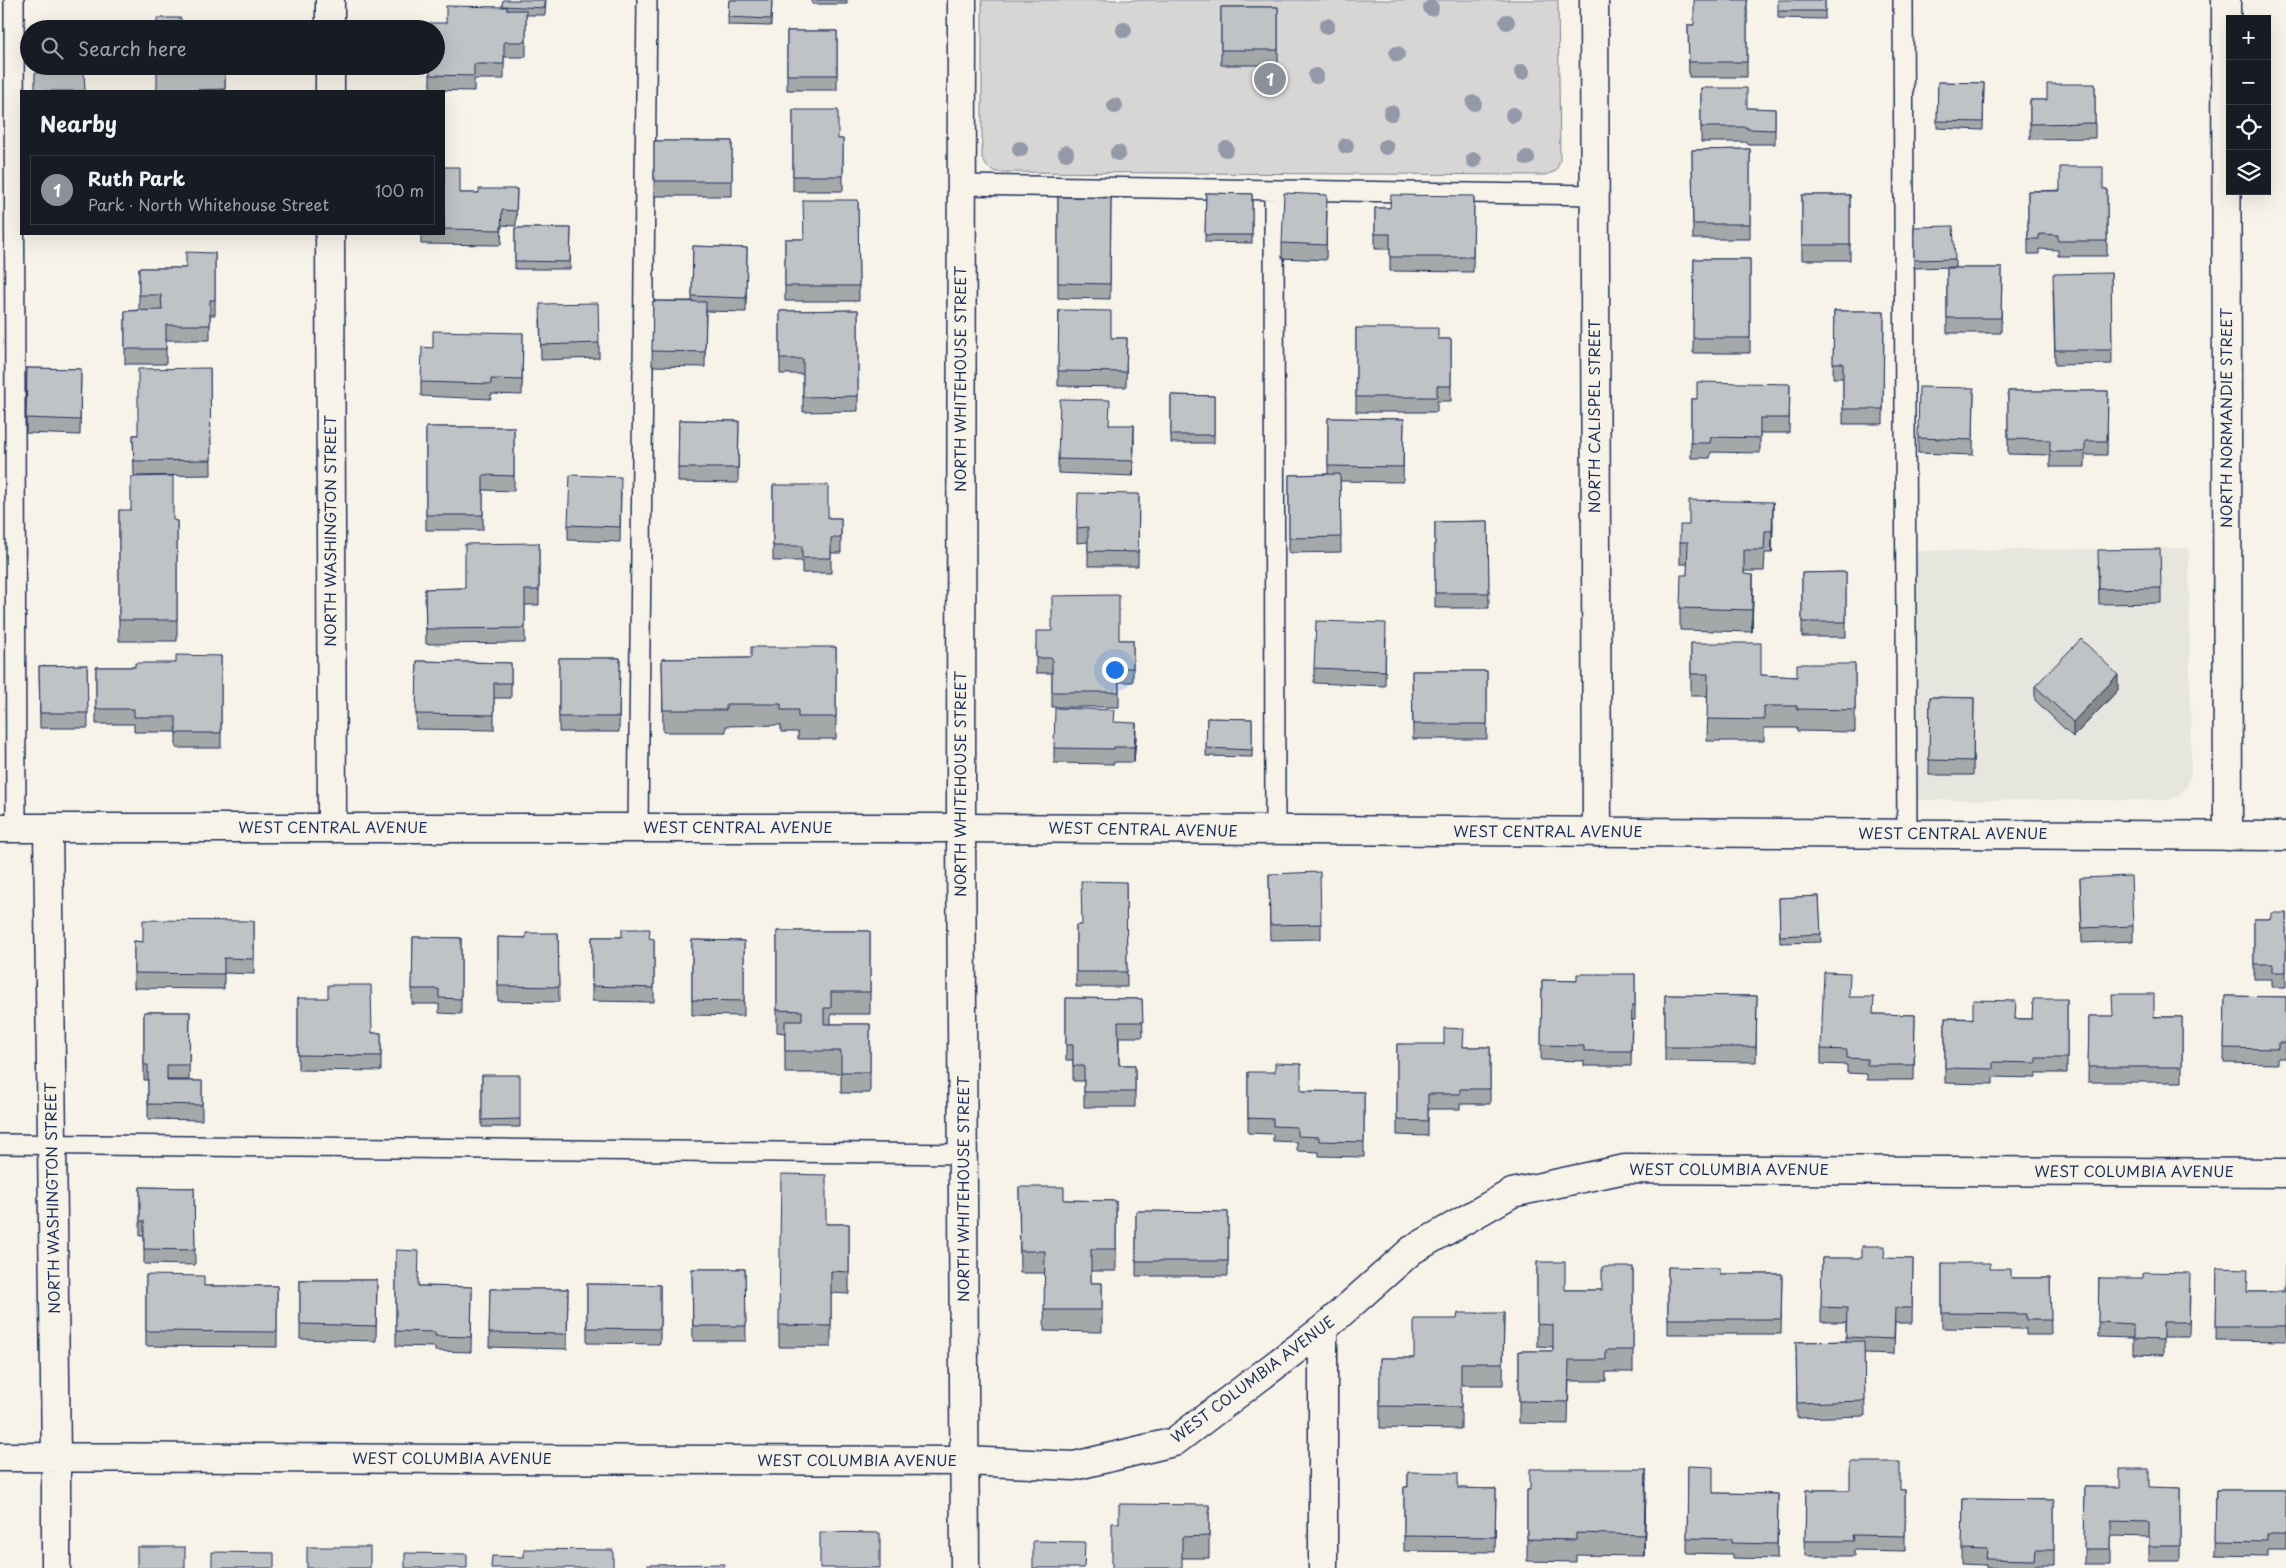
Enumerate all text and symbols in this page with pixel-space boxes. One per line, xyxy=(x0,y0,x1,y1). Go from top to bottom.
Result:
map controls xyxy=(2226,15,2271,195)
button: + xyxy=(2226,15,2271,60)
search box xyxy=(20,20,445,75)
icon: search xyxy=(38,34,66,62)
text: Search here xyxy=(78,34,187,62)
pin: 1 xyxy=(1254,60,1286,98)
button: − xyxy=(2226,60,2271,105)
button: locate xyxy=(2226,105,2271,150)
text: Nearby xyxy=(40,107,117,139)
button: layers xyxy=(2226,150,2271,195)
text: Ruth Park xyxy=(88,164,185,192)
text: 1 xyxy=(53,178,61,202)
text: 100 m xyxy=(375,178,424,202)
text: Park · North Whitehouse Street xyxy=(88,192,329,216)
street label: NORTH WHITEHOUSE STREET xyxy=(948,265,971,492)
street label: NORTH NORMANDIE STREET xyxy=(2214,307,2237,528)
street label: NORTH CALISPEL STREET xyxy=(1582,318,1605,513)
street label: NORTH WASHINGTON STREET xyxy=(318,414,341,647)
your location xyxy=(1102,657,1128,683)
street label: NORTH WHITEHOUSE STREET xyxy=(948,670,971,897)
street label: WEST CENTRAL AVENUE xyxy=(238,815,428,838)
street label: WEST CENTRAL AVENUE xyxy=(643,815,833,838)
street label: WEST CENTRAL AVENUE xyxy=(1048,815,1238,842)
street label: WEST CENTRAL AVENUE xyxy=(1453,819,1643,842)
street label: WEST CENTRAL AVENUE xyxy=(1858,821,2048,844)
street label: NORTH WHITEHOUSE STREET xyxy=(951,1075,974,1302)
street label: NORTH WASHINGTON STREET xyxy=(38,1081,65,1314)
street label: WEST COLUMBIA AVENUE xyxy=(1629,1157,1829,1180)
street label: WEST COLUMBIA AVENUE xyxy=(2034,1159,2234,1182)
street label: WEST COLUMBIA AVENUE xyxy=(1165,1310,1339,1448)
street label: WEST COLUMBIA AVENUE xyxy=(352,1446,552,1469)
street label: WEST COLUMBIA AVENUE xyxy=(757,1448,957,1471)

